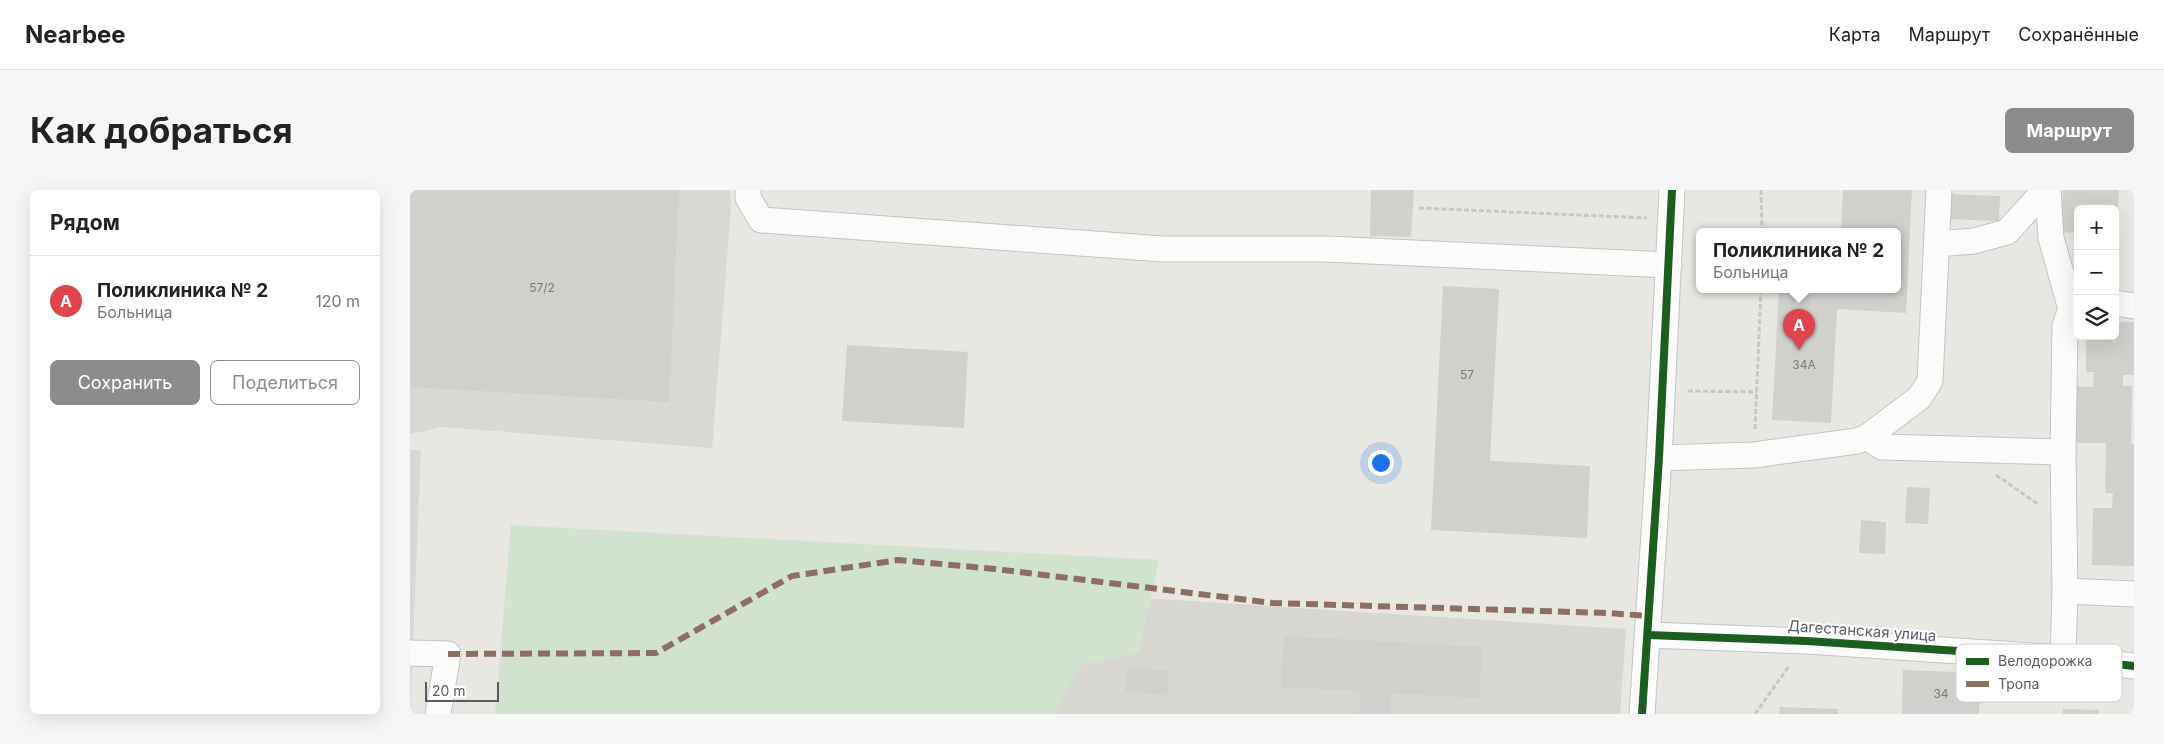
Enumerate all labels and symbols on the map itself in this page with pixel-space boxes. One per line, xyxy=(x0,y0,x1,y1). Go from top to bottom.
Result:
house number: 57/2 xyxy=(529,280,555,295)
pin: A xyxy=(1783,309,1815,350)
house number: 34А xyxy=(1792,357,1816,372)
house number: 57 xyxy=(1460,367,1474,382)
your location xyxy=(1368,450,1394,476)
street label: Дагестанская улица xyxy=(1787,616,1937,645)
legend xyxy=(1956,644,2122,702)
text: Велодорожка xyxy=(1998,652,2092,669)
text: Тропа xyxy=(1998,675,2039,692)
scale bar xyxy=(425,679,499,702)
house number: 34 xyxy=(1933,686,1949,701)

